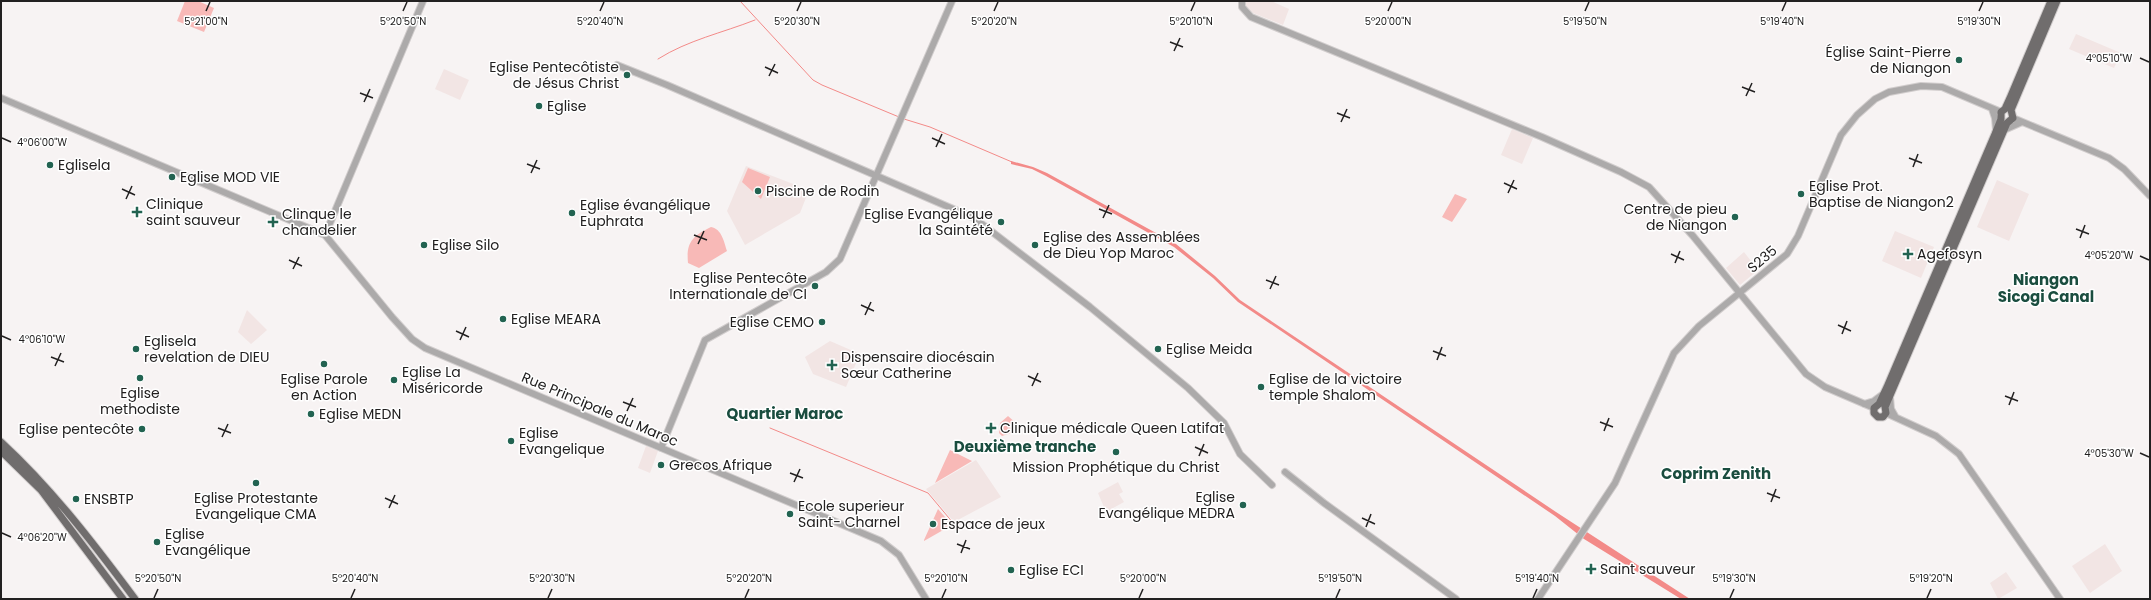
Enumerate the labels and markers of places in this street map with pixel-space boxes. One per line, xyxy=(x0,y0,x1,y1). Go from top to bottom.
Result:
place label: Église Saint-Pierre de Niangon xyxy=(1825,42,1951,78)
marker: Église Saint-Pierre de Niangon xyxy=(1954,55,1964,65)
place label: Eglise Pentecôtiste de Jésus Christ xyxy=(489,57,619,93)
marker: Eglise Pentecôtiste de Jésus Christ xyxy=(622,70,632,80)
place label: Eglise xyxy=(547,96,587,116)
marker: Eglise xyxy=(534,101,544,111)
place label: Eglisela xyxy=(58,155,110,175)
marker: Eglisela xyxy=(45,160,55,170)
place label: Eglise MOD VIE xyxy=(180,167,280,187)
marker: Eglise MOD VIE xyxy=(167,172,177,182)
place label: Eglise Prot. Baptise de Niangon2 xyxy=(1809,176,1954,212)
place label: Piscine de Rodin xyxy=(766,181,879,201)
marker: Piscine de Rodin xyxy=(753,186,763,196)
marker: Eglise Prot. Baptise de Niangon2 xyxy=(1796,189,1806,199)
place label: Clinique saint sauveur xyxy=(146,194,240,230)
place label: Eglise évangélique Euphrata xyxy=(580,195,711,231)
place label: Centre de pieu de Niangon xyxy=(1623,199,1727,235)
place label: Clinque le chandelier xyxy=(282,204,357,240)
place label: Eglise Evangélique la Saintété xyxy=(864,204,993,240)
marker: Clinique saint sauveur xyxy=(131,206,143,218)
marker: Eglise évangélique Euphrata xyxy=(567,208,577,218)
marker: Centre de pieu de Niangon xyxy=(1730,212,1740,222)
marker: Clinque le chandelier xyxy=(267,216,279,228)
marker: Eglise Evangélique la Saintété xyxy=(996,217,1006,227)
place label: Eglise des Assemblées de Dieu Yop Maroc xyxy=(1043,227,1200,263)
place label: Eglise Silo xyxy=(432,235,499,255)
marker: Eglise Silo xyxy=(419,240,429,250)
marker: Eglise des Assemblées de Dieu Yop Maroc xyxy=(1030,240,1040,250)
place label: Agefosyn xyxy=(1917,244,1982,264)
marker: Agefosyn xyxy=(1902,248,1914,260)
place label: Eglise Pentecôte Internationale de CI xyxy=(669,268,807,304)
marker: Eglise Pentecôte Internationale de CI xyxy=(810,281,820,291)
place label: Eglise MEARA xyxy=(511,309,601,329)
place label: Eglise CEMO xyxy=(730,312,814,332)
marker: Eglise MEARA xyxy=(498,314,508,324)
marker: Eglise CEMO xyxy=(817,317,827,327)
place label: Eglisela revelation de DIEU xyxy=(144,331,269,367)
place label: Eglise Meida xyxy=(1166,339,1252,359)
marker: Eglisela revelation de DIEU xyxy=(131,344,141,354)
marker: Eglise Meida xyxy=(1153,344,1163,354)
place label: Dispensaire diocésain Sœur Catherine xyxy=(841,347,995,383)
marker: Eglise Parole en Action xyxy=(319,359,329,369)
marker: Dispensaire diocésain Sœur Catherine xyxy=(826,359,838,371)
place label: Eglise La Miséricorde xyxy=(402,362,483,398)
place label: Eglise Parole en Action xyxy=(280,369,368,405)
place label: Eglise de la victoire temple Shalom xyxy=(1269,369,1402,405)
marker: Eglise methodiste xyxy=(135,373,145,383)
marker: Eglise La Miséricorde xyxy=(389,375,399,385)
marker: Eglise de la victoire temple Shalom xyxy=(1256,382,1266,392)
place label: Eglise methodiste xyxy=(100,383,180,419)
place label: Eglise MEDN xyxy=(319,404,401,424)
marker: Eglise MEDN xyxy=(306,409,316,419)
place label: Clinique médicale Queen Latifat xyxy=(1000,418,1224,438)
place label: Eglise pentecôte xyxy=(19,419,134,439)
marker: Clinique médicale Queen Latifat xyxy=(985,422,997,434)
place label: Eglise Evangelique xyxy=(519,423,605,459)
marker: Eglise pentecôte xyxy=(137,424,147,434)
marker: Eglise Evangelique xyxy=(506,436,516,446)
marker: Mission Prophétique du Christ xyxy=(1111,447,1121,457)
place label: Grecos Afrique xyxy=(669,455,772,475)
place label: Mission Prophétique du Christ xyxy=(1013,457,1220,477)
marker: Grecos Afrique xyxy=(656,460,666,470)
marker: Eglise Protestante Evangelique CMA xyxy=(251,478,261,488)
place label: Eglise Evangélique MEDRA xyxy=(1099,487,1235,523)
place label: Eglise Protestante Evangelique CMA xyxy=(194,488,318,524)
place label: ENSBTP xyxy=(84,489,134,509)
marker: ENSBTP xyxy=(71,494,81,504)
place label: Ecole superieur Saint- Charnel xyxy=(798,496,904,532)
marker: Eglise Evangélique MEDRA xyxy=(1238,500,1248,510)
marker: Ecole superieur Saint- Charnel xyxy=(785,509,795,519)
place label: Espace de jeux xyxy=(941,514,1045,534)
marker: Espace de jeux xyxy=(928,519,938,529)
place label: Eglise Evangélique xyxy=(165,524,251,560)
marker: Eglise Evangélique xyxy=(152,537,162,547)
place label: Saint sauveur xyxy=(1600,559,1695,579)
place label: Eglise ECI xyxy=(1019,560,1084,580)
marker: Saint sauveur xyxy=(1585,563,1597,575)
marker: Eglise ECI xyxy=(1006,565,1016,575)

